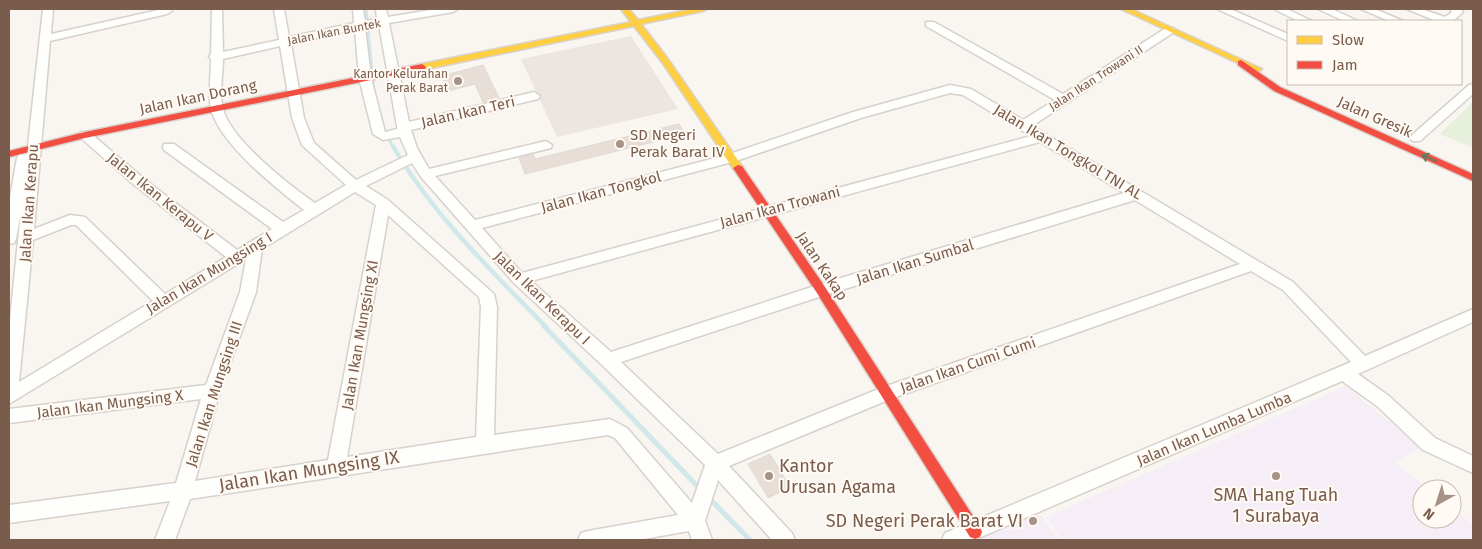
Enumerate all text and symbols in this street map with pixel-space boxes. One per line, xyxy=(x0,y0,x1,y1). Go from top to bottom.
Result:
street label: Jalan Ikan Buntek xyxy=(286,16,383,48)
legend xyxy=(1287,20,1462,85)
text: Slow xyxy=(1332,31,1364,49)
street label: Jalan Ikan Trowani II xyxy=(1046,42,1146,114)
text: Jam xyxy=(1332,56,1358,74)
place label: Kantor Kelurahan Perak Barat xyxy=(353,67,449,95)
marker: Kantor Kelurahan Perak Barat xyxy=(452,75,464,87)
street label: Jalan Ikan Dorang xyxy=(138,76,258,118)
street label: Jalan Ikan Teri xyxy=(419,92,517,132)
street label: Jalan Gresik xyxy=(1335,93,1415,142)
street label: Jalan Ikan Tongkol TNI AL xyxy=(990,100,1146,204)
place label: SD Negeri Perak Barat IV xyxy=(630,126,725,161)
marker: SD Negeri Perak Barat IV xyxy=(614,138,626,150)
street label: Jalan Ikan Kerapu xyxy=(16,143,42,263)
street label: Jalan Ikan Kerapu V xyxy=(103,149,217,246)
one-way arrow xyxy=(1422,152,1437,162)
street label: Jalan Ikan Tongkol xyxy=(539,167,664,217)
street label: Jalan Ikan Trowani xyxy=(718,182,842,232)
street label: Jalan Ikan Mungsing I xyxy=(143,228,275,318)
street label: Jalan Kakap xyxy=(792,228,852,304)
street label: Jalan Ikan Sumbal xyxy=(854,235,976,288)
street label: Jalan Ikan Kerapu I xyxy=(490,247,594,349)
street label: Jalan Ikan Mungsing XI xyxy=(338,259,382,411)
street label: Jalan Ikan Mungsing III xyxy=(182,319,246,469)
street label: Jalan Ikan Cumi Cumi xyxy=(898,333,1038,397)
street label: Jalan Ikan Mungsing X xyxy=(36,386,185,422)
street label: Jalan Ikan Lumba Lumba xyxy=(1134,388,1294,470)
street label: Jalan Ikan Mungsing IX xyxy=(217,446,401,496)
place label: Kantor Urusan Agama xyxy=(779,455,896,498)
marker: Kantor Urusan Agama xyxy=(763,470,775,482)
marker: SMA Hang Tuah 1 Surabaya xyxy=(1270,470,1282,482)
north arrow xyxy=(1412,479,1462,529)
place label: SMA Hang Tuah 1 Surabaya xyxy=(1214,484,1338,527)
text: N xyxy=(1420,504,1438,523)
place label: SD Negeri Perak Barat VI xyxy=(826,510,1023,532)
marker: SD Negeri Perak Barat VI xyxy=(1027,515,1039,527)

